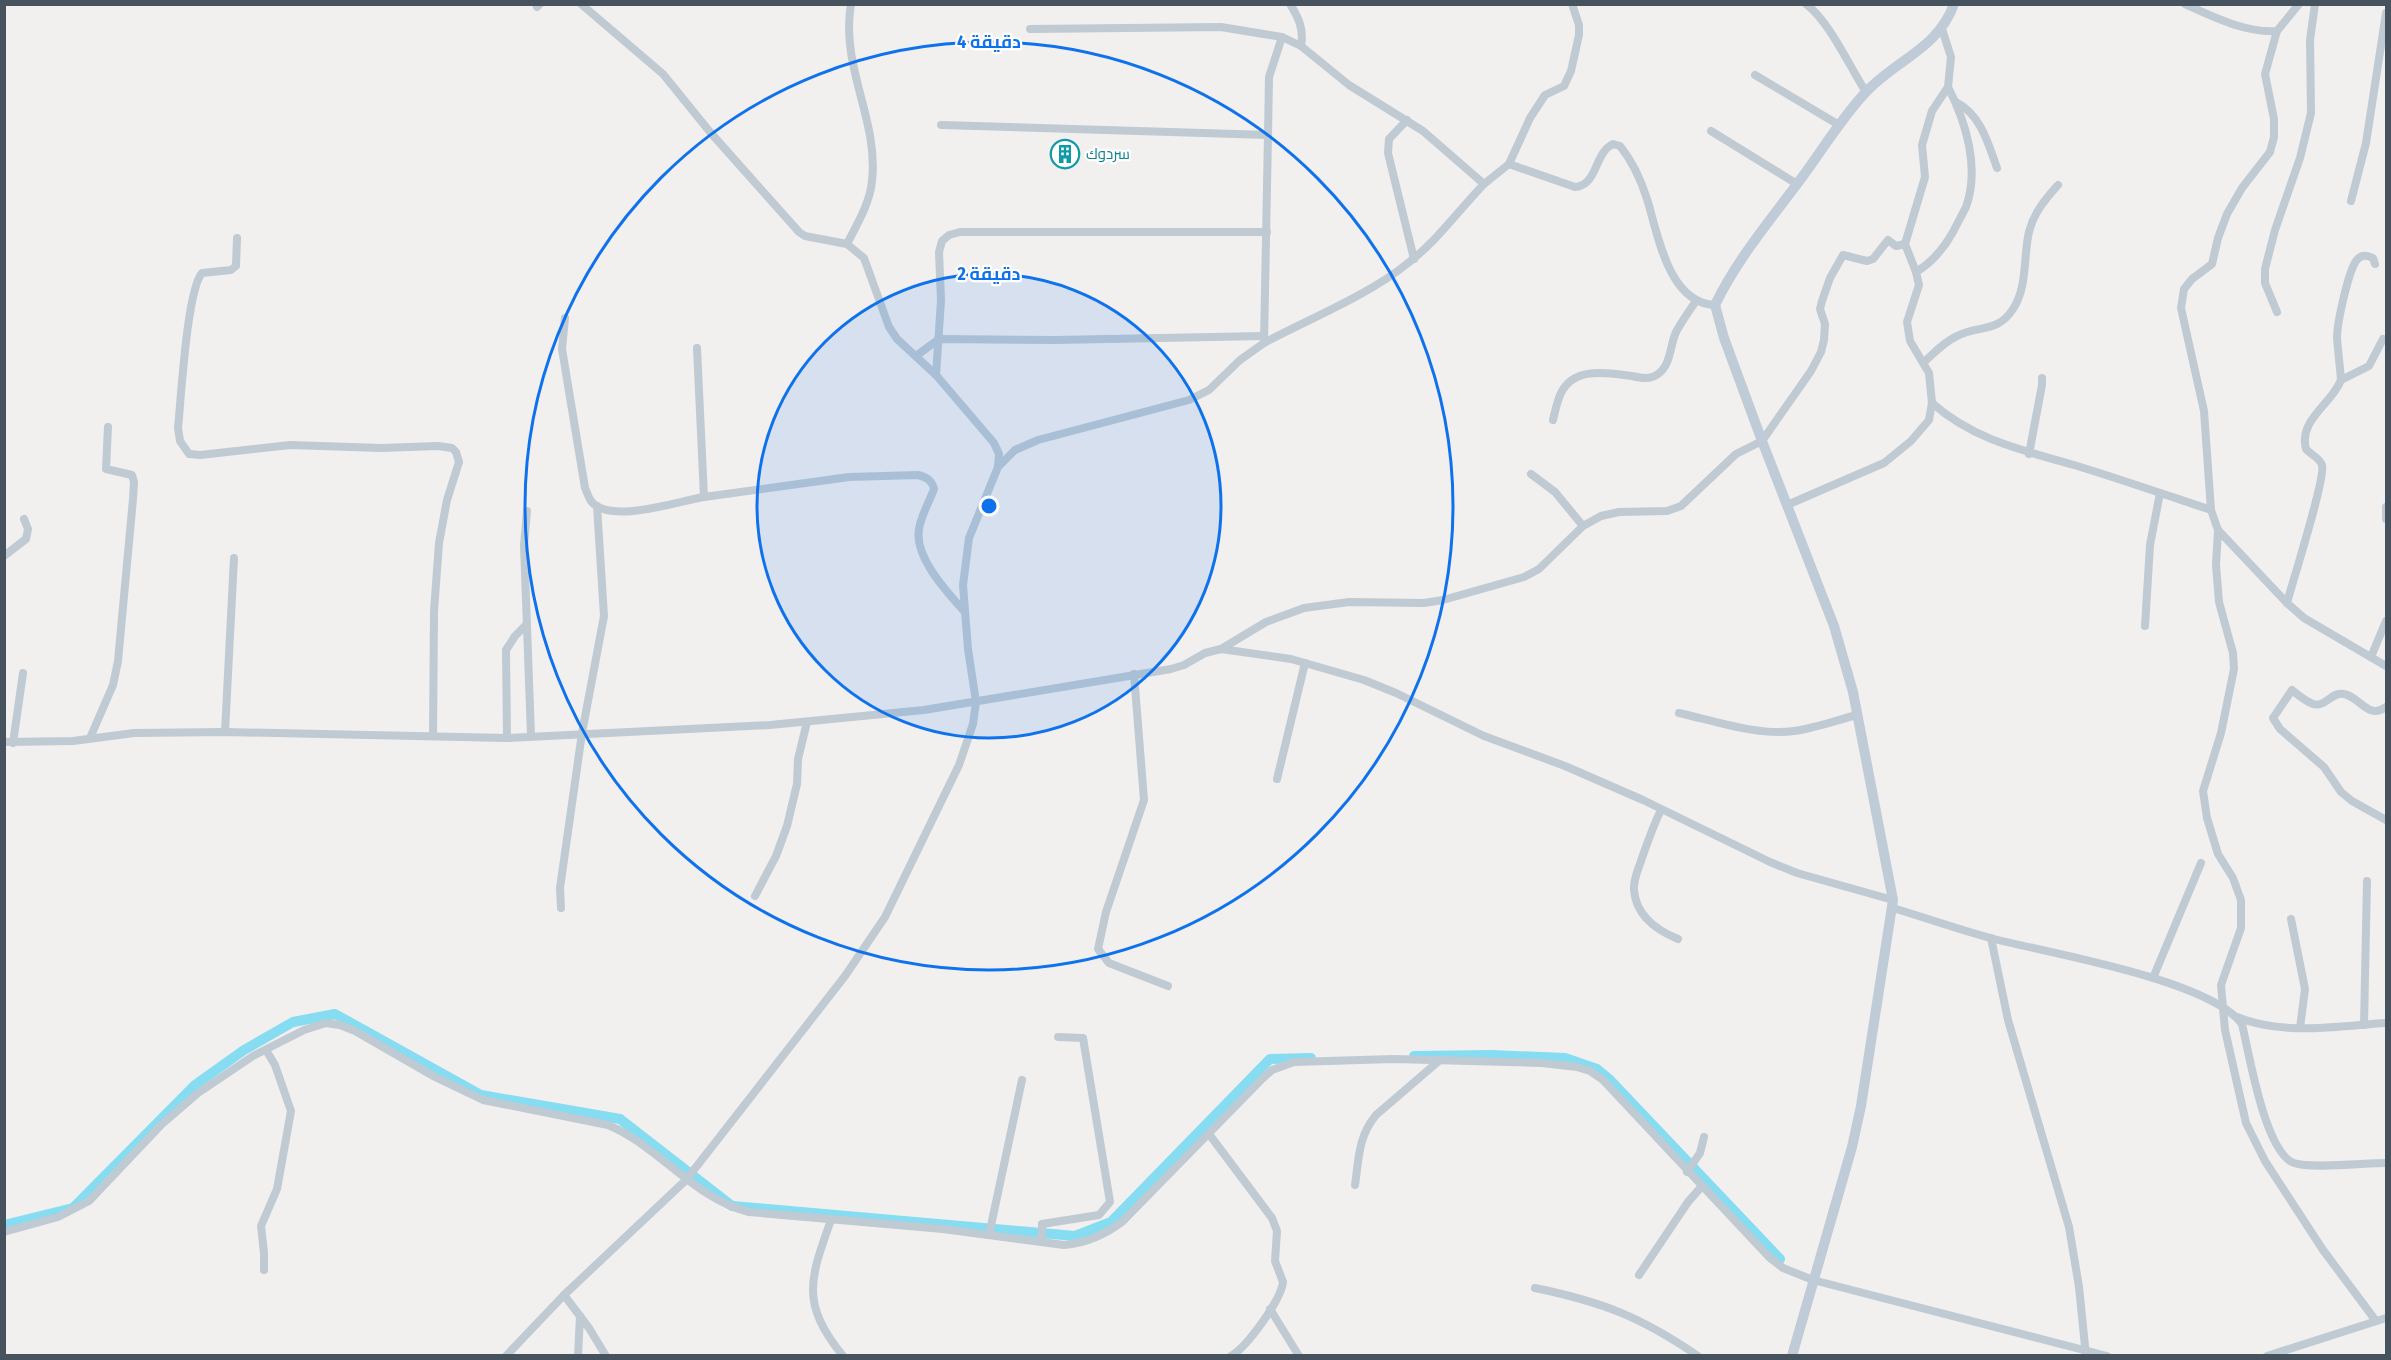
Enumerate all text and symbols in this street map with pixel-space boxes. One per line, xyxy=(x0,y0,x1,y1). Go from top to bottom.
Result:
text: 4 دقيقة xyxy=(957,31,1021,53)
building icon: سردوك xyxy=(1049,138,1081,170)
place label: سردوك xyxy=(1086,145,1130,163)
text: 2 دقيقة xyxy=(957,263,1021,285)
centre of rings xyxy=(979,496,999,516)

